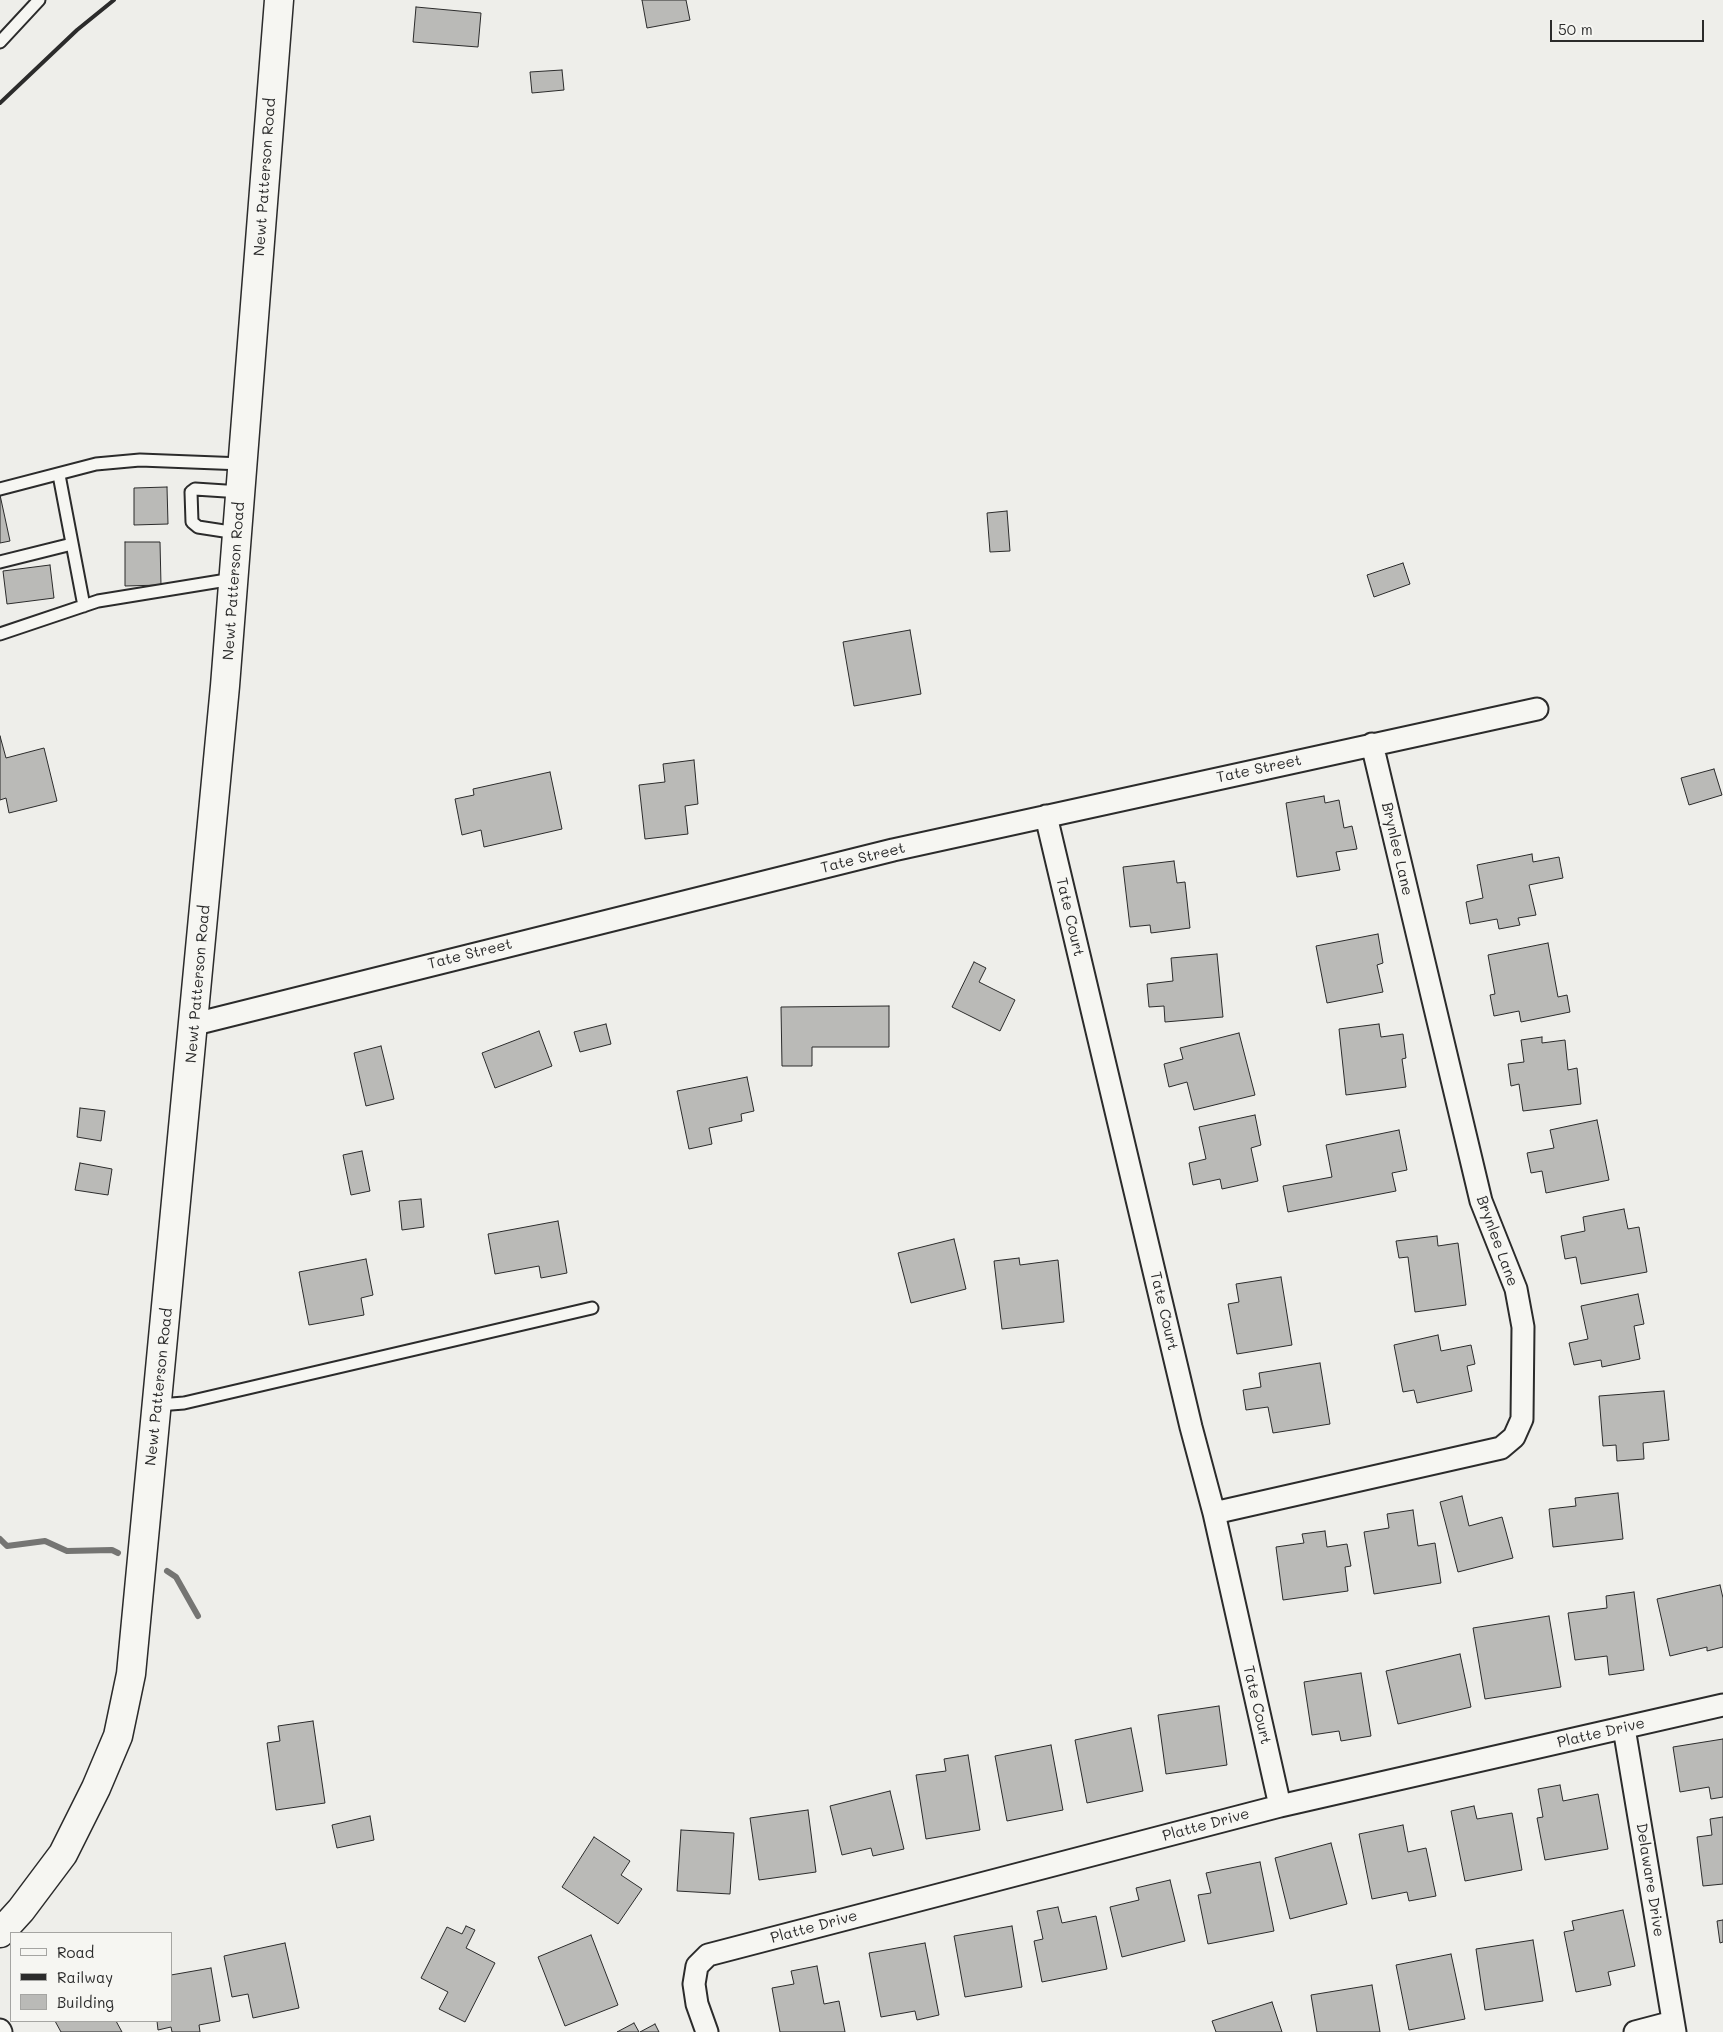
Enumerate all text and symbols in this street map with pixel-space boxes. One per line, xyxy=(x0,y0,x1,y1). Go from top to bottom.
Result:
scale bar xyxy=(1553,10,1707,42)
text: 50 m xyxy=(1558,19,1593,39)
street label: Newt Patterson Road xyxy=(250,97,280,257)
street label: Newt Patterson Road xyxy=(219,501,249,661)
street label: Tate Street xyxy=(1215,751,1303,787)
street label: Brynlee Lane xyxy=(1378,801,1416,897)
street label: Tate Street xyxy=(819,839,907,877)
street label: Tate Court xyxy=(1052,876,1088,958)
street label: Newt Patterson Road xyxy=(182,904,214,1064)
street label: Tate Street xyxy=(426,935,514,973)
street label: Brynlee Lane xyxy=(1472,1193,1522,1289)
street label: Tate Court xyxy=(1146,1270,1182,1352)
street label: Newt Patterson Road xyxy=(142,1307,176,1467)
street label: Tate Court xyxy=(1239,1664,1275,1746)
street label: Platte Drive xyxy=(1556,1714,1646,1752)
street label: Platte Drive xyxy=(1161,1805,1251,1845)
street label: Delaware Drive xyxy=(1632,1822,1668,1938)
street label: Platte Drive xyxy=(769,1907,859,1947)
legend xyxy=(10,1932,172,2022)
text: Road xyxy=(57,1942,94,1962)
text: Railway xyxy=(57,1967,113,1987)
text: Building xyxy=(57,1992,114,2012)

